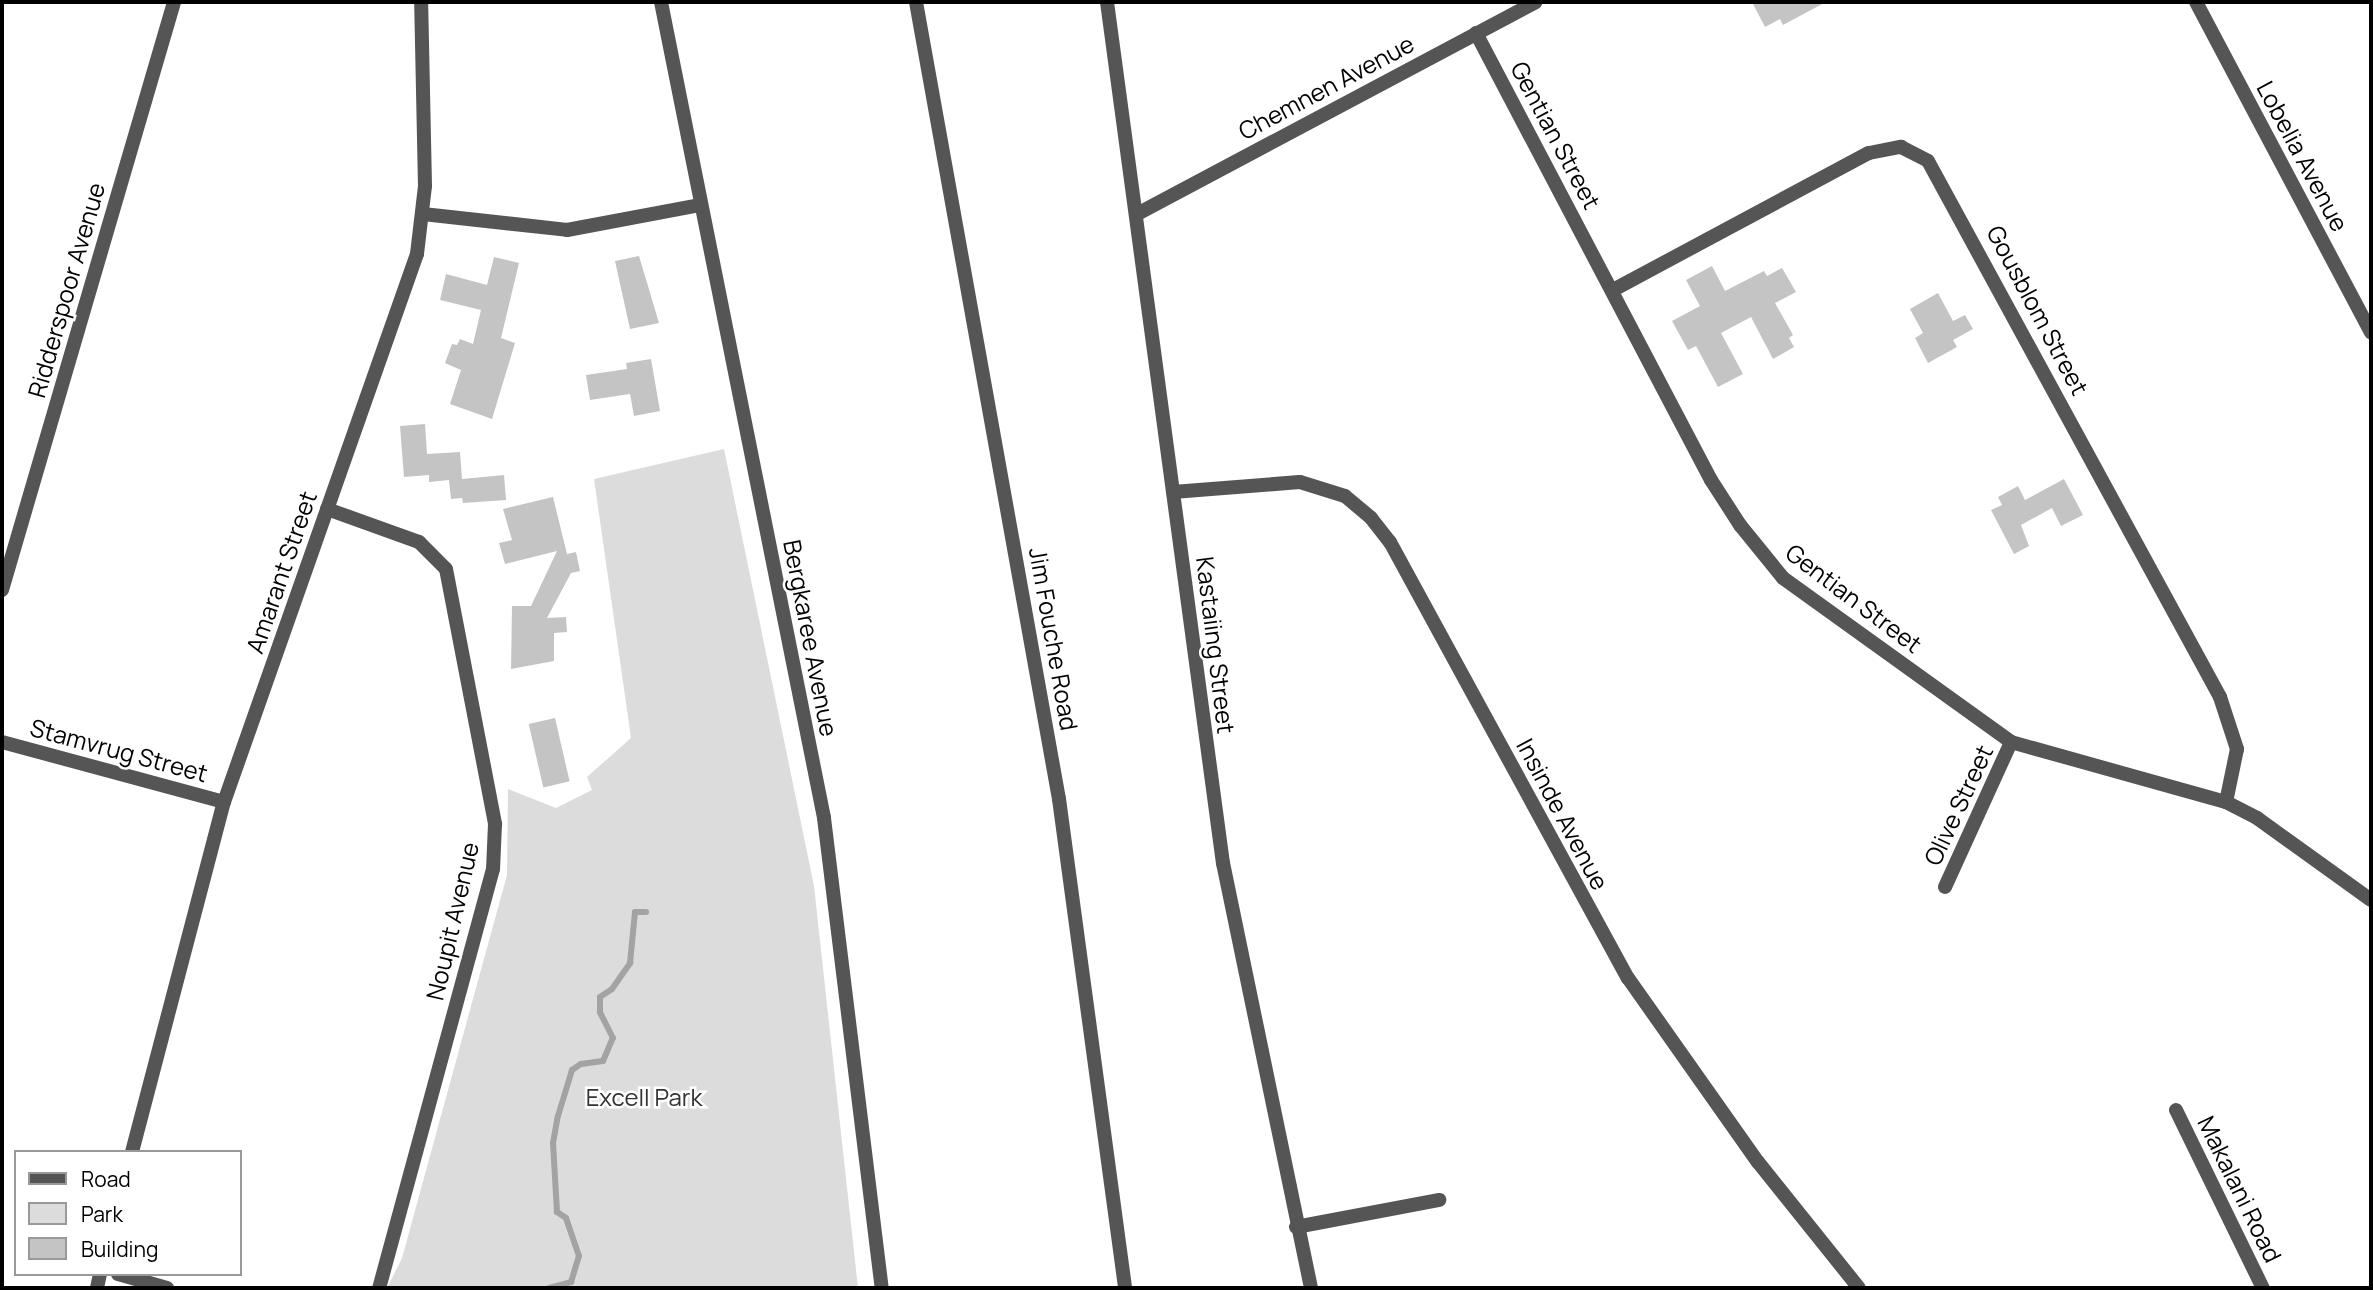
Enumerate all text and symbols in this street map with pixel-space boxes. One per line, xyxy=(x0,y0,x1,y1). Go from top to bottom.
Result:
street label: Chemnen Avenue xyxy=(1233,29,1419,145)
street label: Gentian Street xyxy=(1505,56,1607,214)
street label: Lobelia Avenue xyxy=(2251,76,2355,236)
street label: Ridderspoor Avenue xyxy=(22,179,110,401)
street label: Gousblom Street xyxy=(1981,220,2095,400)
street label: Amarant Street xyxy=(240,487,322,657)
street label: Bergkaree Avenue xyxy=(778,537,844,739)
street label: Gentian Street xyxy=(1780,537,1928,659)
street label: Jim Fouche Road xyxy=(1024,545,1084,733)
street label: Kastaiing Street xyxy=(1191,555,1241,735)
street label: Stamvrug Street xyxy=(27,712,211,788)
street label: Insinde Avenue xyxy=(1511,733,1615,895)
street label: Olive Street xyxy=(1918,740,1998,870)
street label: Noupit Avenue xyxy=(420,839,484,1003)
park label: Excell Park xyxy=(586,1083,702,1111)
street label: Makalani Road xyxy=(2192,1111,2288,1267)
legend xyxy=(14,1150,242,1276)
text: Road xyxy=(81,1165,131,1193)
text: Park xyxy=(81,1200,123,1228)
text: Building xyxy=(81,1235,158,1263)

